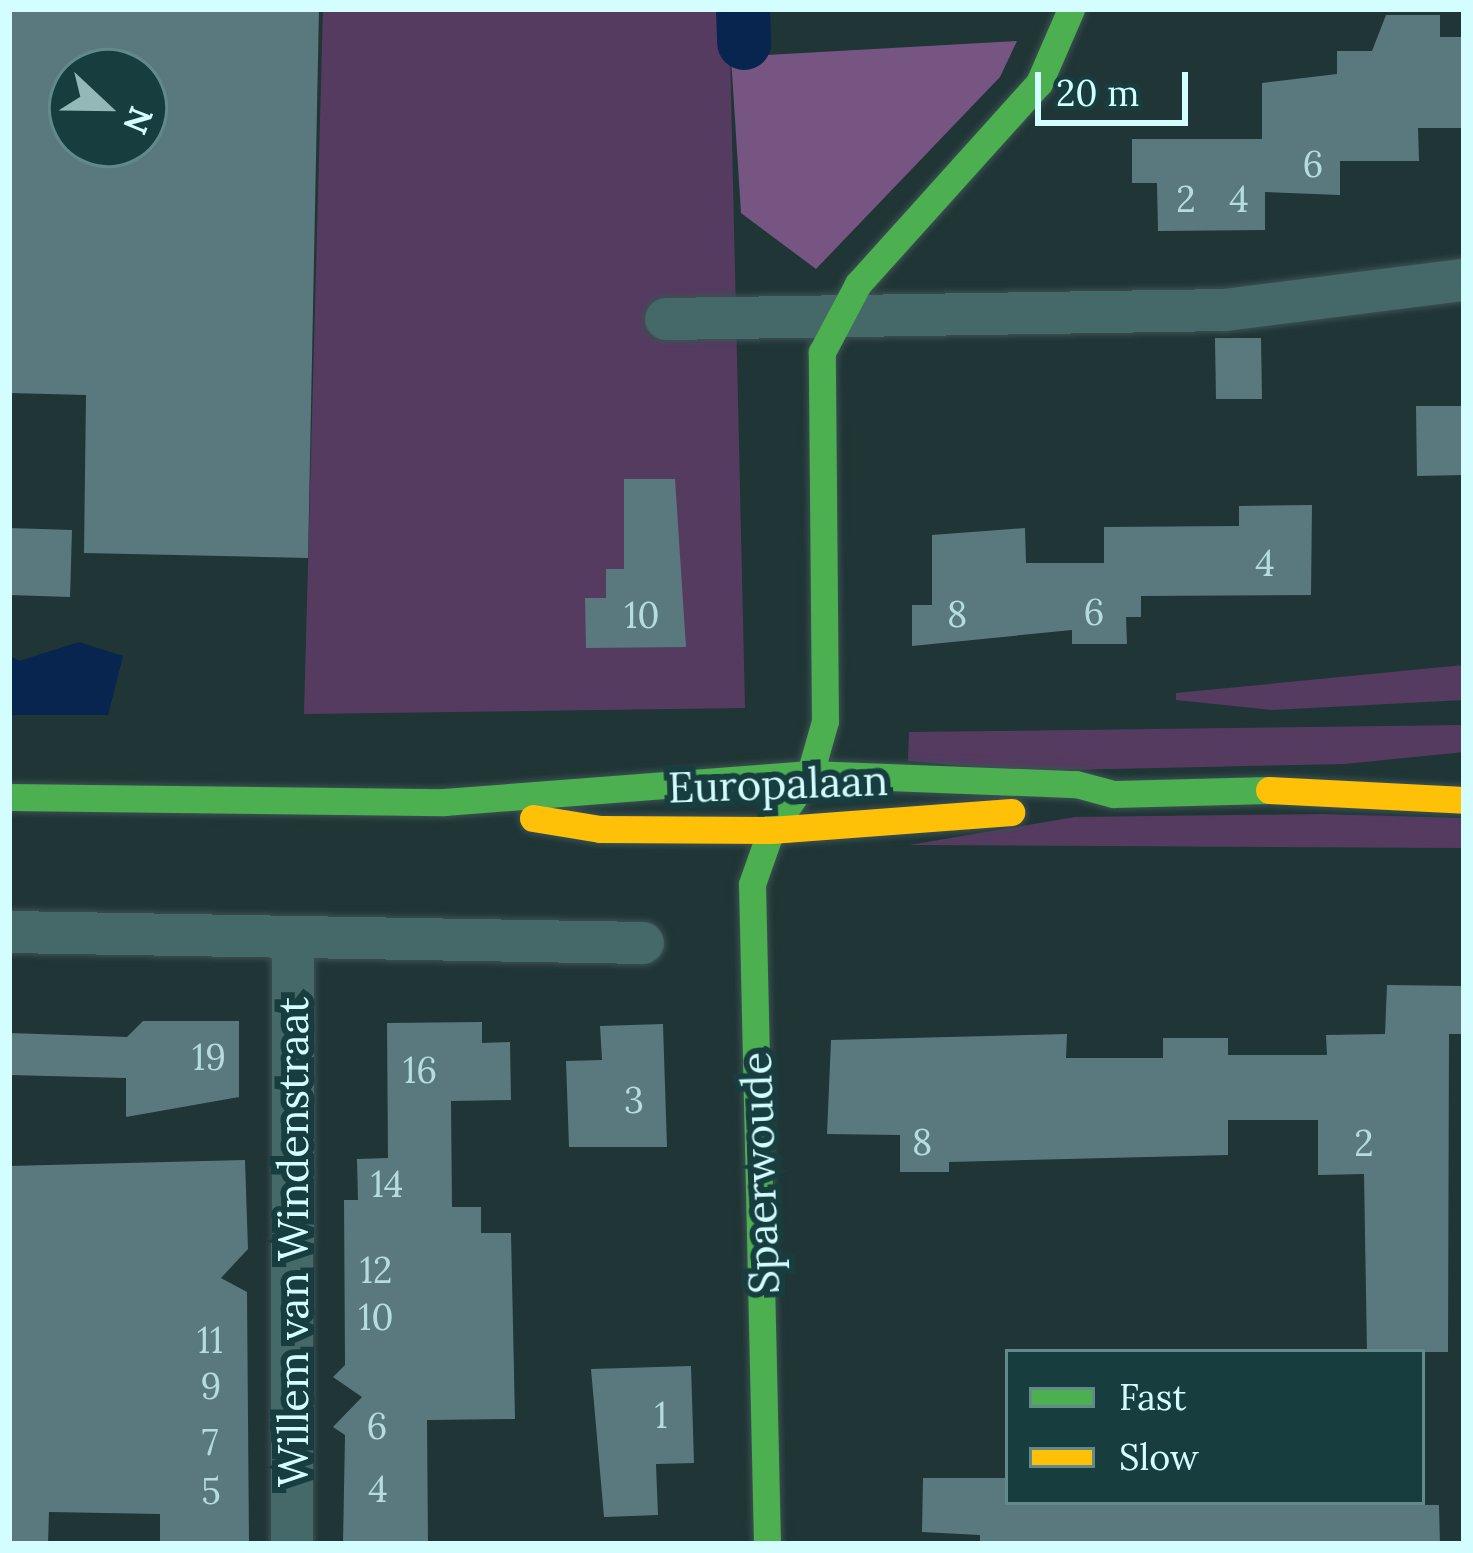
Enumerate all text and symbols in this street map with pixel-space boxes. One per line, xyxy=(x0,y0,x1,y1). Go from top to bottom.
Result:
north arrow xyxy=(48,48,168,168)
scale bar xyxy=(1041,48,1194,122)
text: 20 m xyxy=(1056,70,1139,116)
text: N xyxy=(114,101,163,140)
house number: 6 xyxy=(1303,143,1323,187)
house number: 2 xyxy=(1176,178,1196,222)
house number: 4 xyxy=(1229,178,1249,222)
house number: 4 xyxy=(1255,542,1275,586)
house number: 6 xyxy=(1084,591,1104,635)
house number: 8 xyxy=(947,593,967,637)
house number: 10 xyxy=(624,594,660,638)
street label: Europalaan xyxy=(667,755,889,813)
street label: Willem van Windenstraat xyxy=(268,997,318,1487)
house number: 19 xyxy=(192,1036,226,1080)
house number: 16 xyxy=(403,1049,437,1093)
street label: Spaerwoude xyxy=(731,1051,789,1295)
house number: 3 xyxy=(624,1079,644,1123)
house number: 8 xyxy=(912,1121,932,1165)
house number: 2 xyxy=(1354,1122,1374,1166)
house number: 14 xyxy=(371,1163,403,1207)
house number: 12 xyxy=(360,1249,392,1293)
house number: 10 xyxy=(358,1296,394,1340)
house number: 11 xyxy=(197,1319,223,1363)
legend xyxy=(1005,1349,1425,1505)
house number: 9 xyxy=(201,1365,221,1409)
text: Fast xyxy=(1119,1374,1186,1420)
house number: 1 xyxy=(654,1394,668,1438)
house number: 6 xyxy=(367,1405,387,1449)
house number: 7 xyxy=(202,1421,218,1465)
text: Slow xyxy=(1119,1434,1199,1480)
house number: 4 xyxy=(368,1468,388,1512)
house number: 5 xyxy=(201,1470,221,1514)

